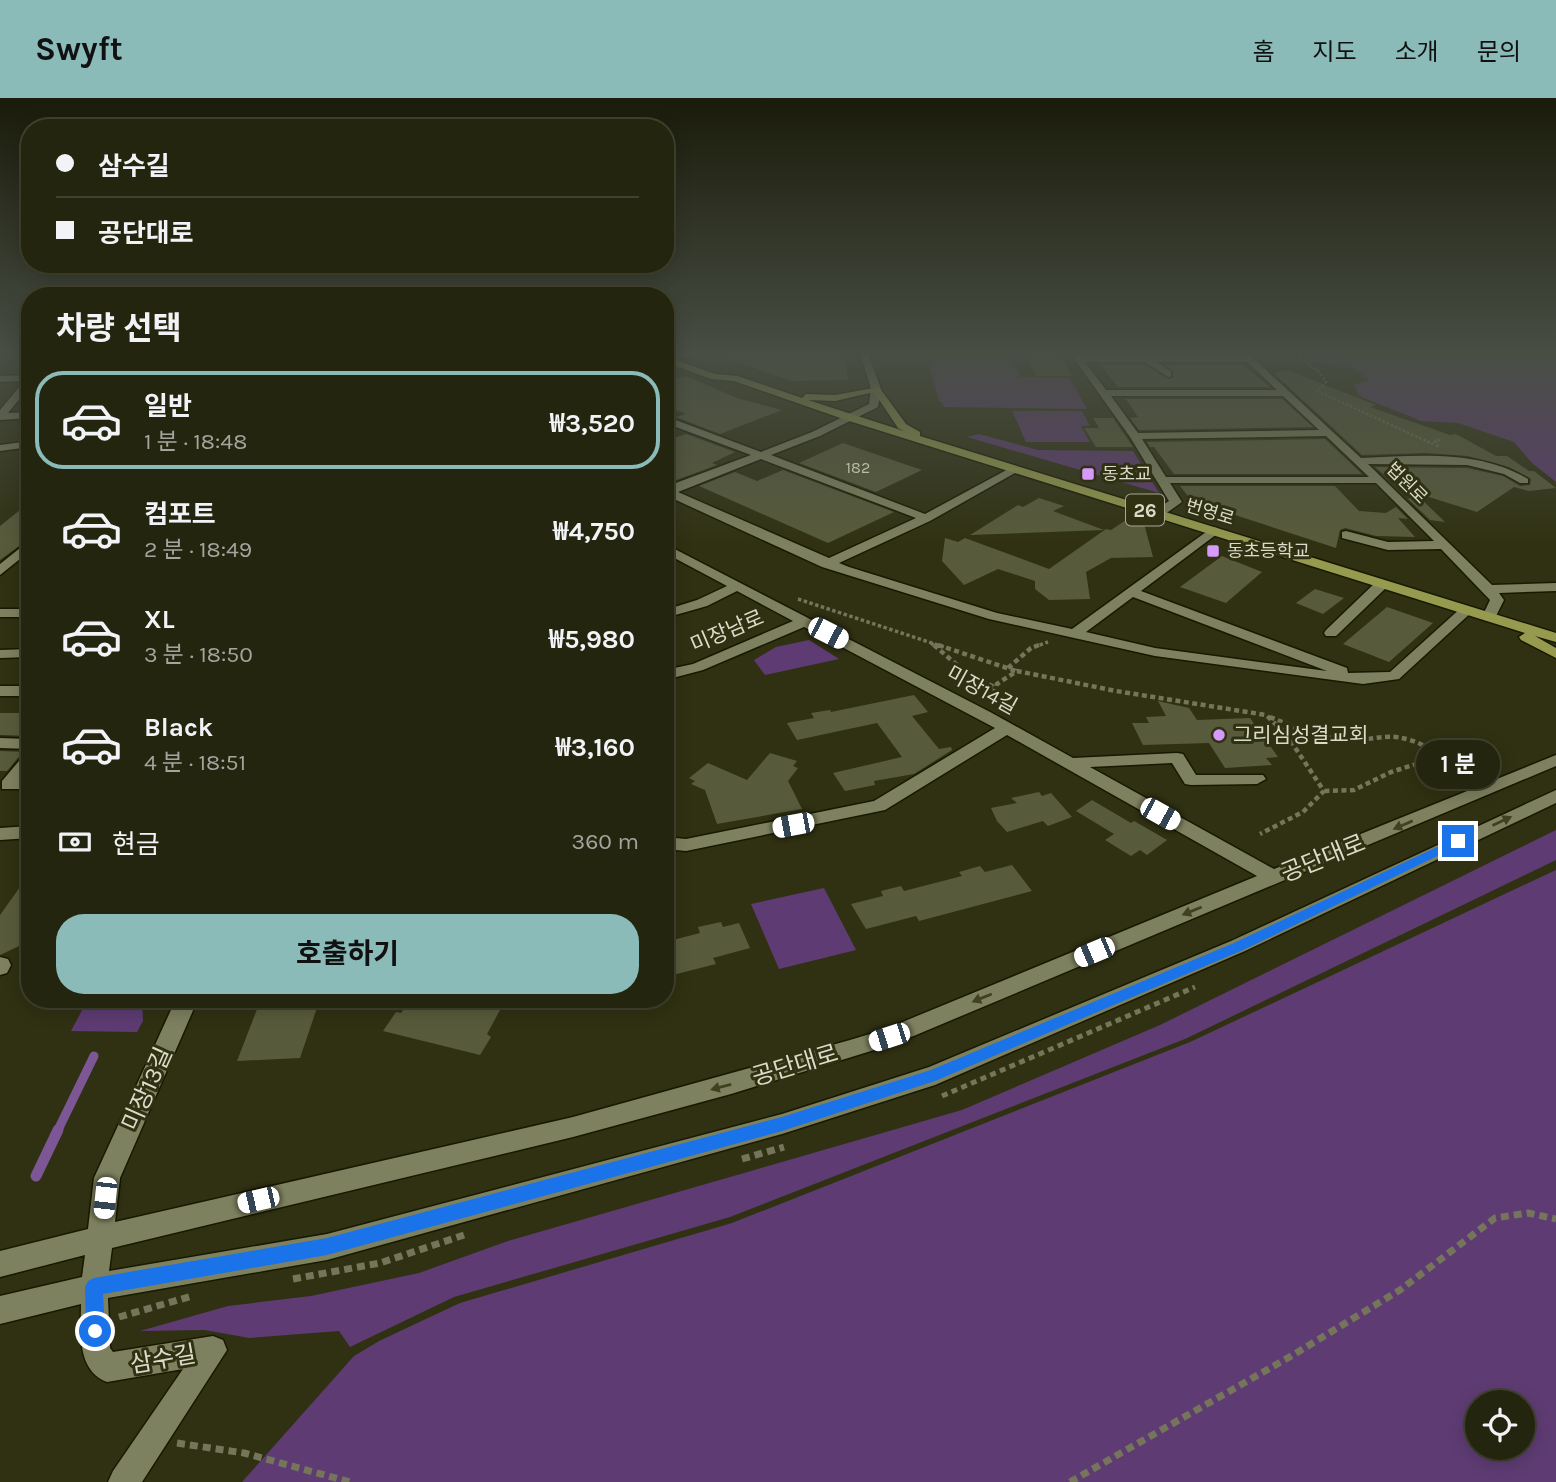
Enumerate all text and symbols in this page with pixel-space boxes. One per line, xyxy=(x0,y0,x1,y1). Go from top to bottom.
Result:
text: Swyft xyxy=(35,30,123,68)
text: 홈 xyxy=(1252,38,1274,66)
text: 지도 xyxy=(1312,38,1357,66)
text: 소개 xyxy=(1395,38,1439,66)
text: 문의 xyxy=(1477,38,1521,66)
text: 삼수길 xyxy=(98,151,170,182)
text: 공단대로 xyxy=(98,218,194,249)
text: 차량 선택 xyxy=(56,310,182,347)
icon: car xyxy=(60,389,123,452)
text: 일반 xyxy=(144,391,192,422)
text: ₩3,520 xyxy=(550,408,635,439)
text: 1 분 · 18:48 xyxy=(144,428,247,455)
house number: 182 xyxy=(846,458,870,477)
street label: 법원로 xyxy=(1382,458,1432,508)
place label: 동초교 xyxy=(1102,463,1152,485)
marker: 동초교 xyxy=(1080,466,1096,482)
road number: 26 xyxy=(1126,494,1164,526)
street label: 번영로 xyxy=(1183,494,1237,530)
icon: car xyxy=(60,497,123,560)
text: 컴포트 xyxy=(144,499,216,530)
text: ₩4,750 xyxy=(553,516,635,547)
text: 2 분 · 18:49 xyxy=(144,536,252,563)
place label: 동초등학교 xyxy=(1227,540,1310,562)
marker: 동초등학교 xyxy=(1205,543,1221,559)
text: XL xyxy=(144,604,175,635)
icon: car xyxy=(60,605,123,668)
street label: 미장남로 xyxy=(687,605,767,657)
car xyxy=(805,614,852,652)
text: ₩5,980 xyxy=(549,624,635,655)
text: 3 분 · 18:50 xyxy=(144,641,253,668)
street label: 미장14길 xyxy=(943,661,1021,719)
text: Black xyxy=(144,712,213,743)
icon: car xyxy=(60,713,123,776)
place label: 그리심성결교회 xyxy=(1233,723,1368,747)
marker: 그리심성결교회 xyxy=(1211,727,1227,743)
text: ₩3,160 xyxy=(555,732,635,763)
callout: 1 분 xyxy=(1416,740,1500,788)
text: 4 분 · 18:51 xyxy=(144,749,246,776)
text: 1 분 xyxy=(1440,751,1476,778)
car xyxy=(1137,795,1184,833)
car xyxy=(771,811,816,839)
one-way arrow xyxy=(1492,815,1513,826)
one-way arrow xyxy=(1392,820,1413,831)
icon: cash xyxy=(56,823,94,861)
route end xyxy=(1442,825,1474,857)
text: 360 m xyxy=(572,828,639,855)
street label: 공단대로 xyxy=(1277,828,1369,888)
text: 현금 xyxy=(112,829,160,860)
one-way arrow xyxy=(1182,906,1203,917)
button: 호출하기 xyxy=(56,914,639,994)
car xyxy=(1071,934,1118,970)
one-way arrow xyxy=(972,992,992,1004)
car xyxy=(866,1021,913,1053)
street label: 공단대로 xyxy=(749,1039,841,1091)
street label: 미장13길 xyxy=(116,1043,178,1135)
one-way arrow xyxy=(709,1082,731,1093)
car xyxy=(93,1176,118,1220)
car xyxy=(236,1185,281,1215)
route start xyxy=(79,1315,111,1347)
street label: 삼수길 xyxy=(128,1339,198,1379)
map controls xyxy=(1465,1390,1535,1460)
button: locate xyxy=(1465,1390,1535,1460)

